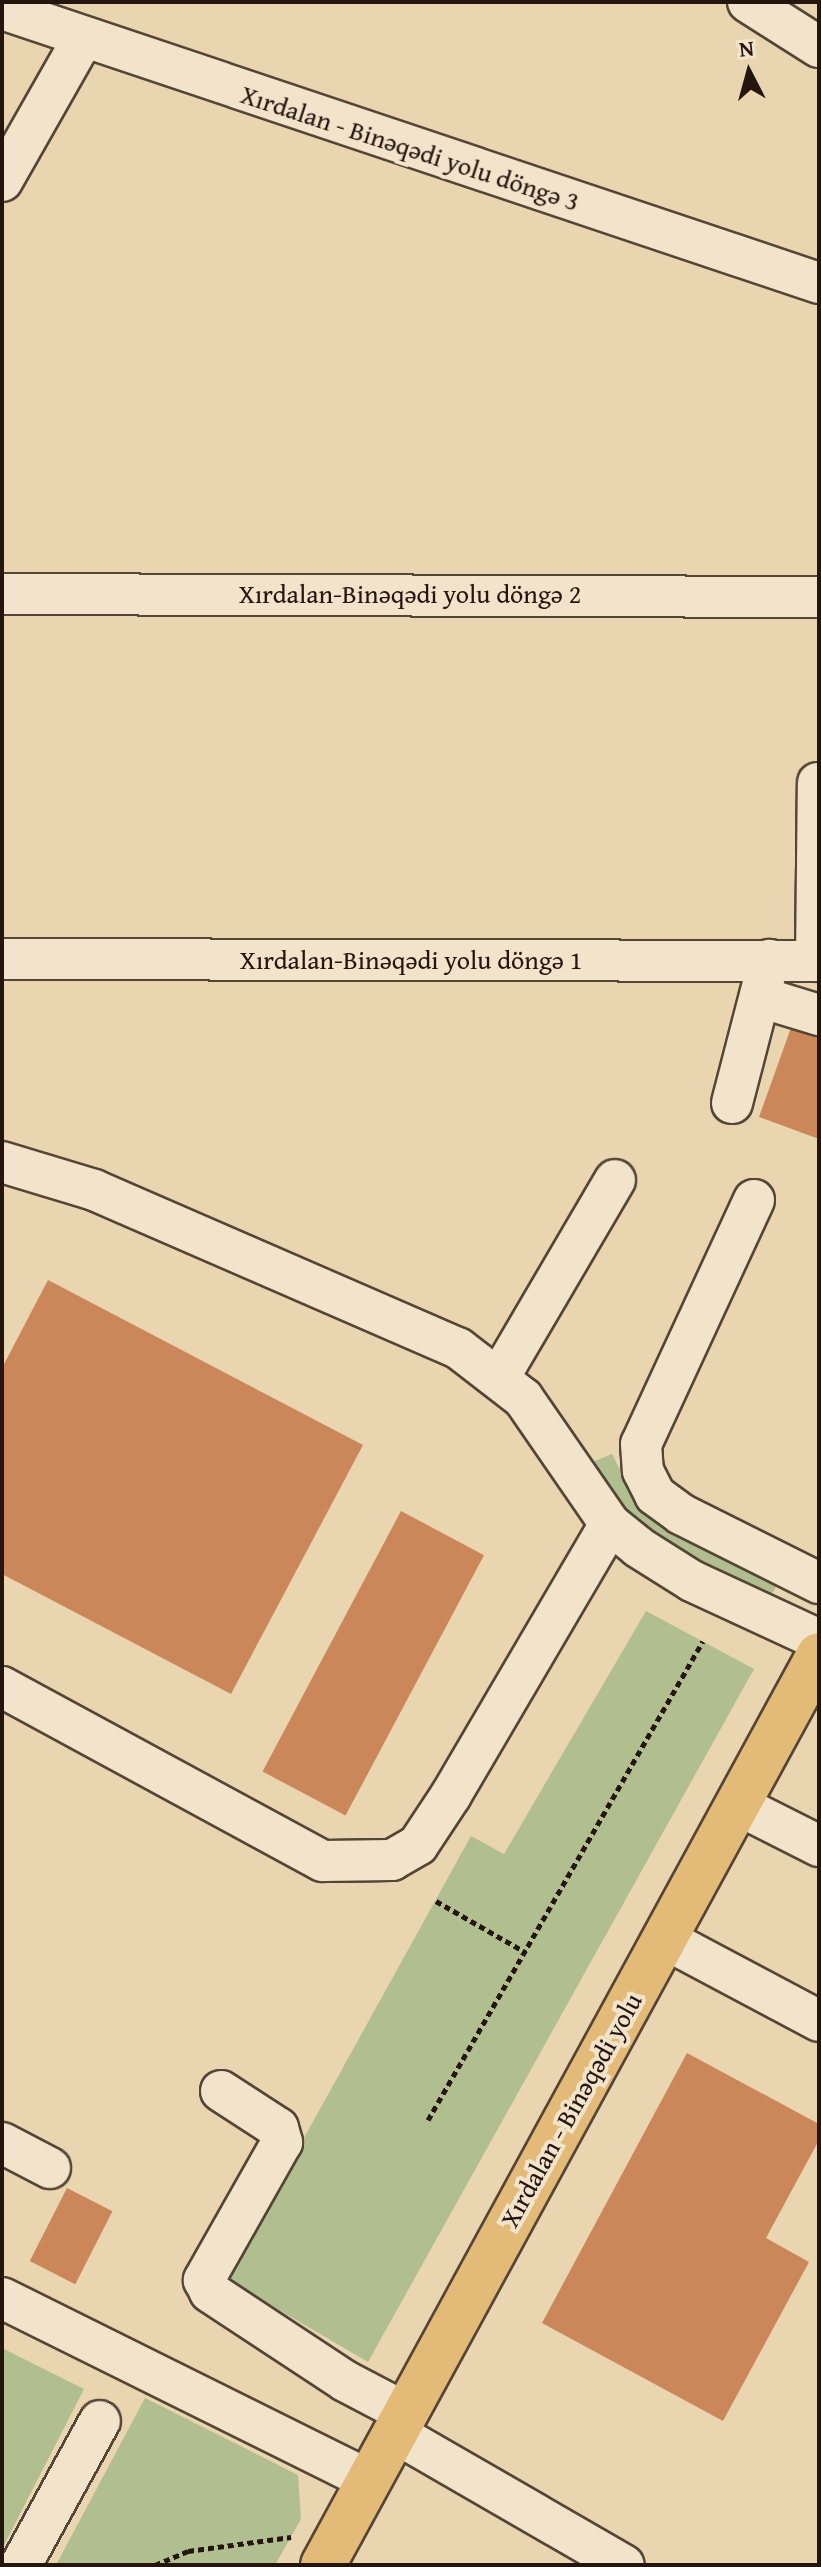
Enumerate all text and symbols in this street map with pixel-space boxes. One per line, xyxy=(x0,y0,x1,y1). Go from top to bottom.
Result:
text: N xyxy=(737,31,755,65)
north arrow xyxy=(709,32,789,112)
street label: Xırdalan - Binəqədi yolu döngə 3 xyxy=(237,79,583,217)
street label: Xırdalan-Binəqədi yolu döngə 2 xyxy=(239,578,581,610)
street label: Xırdalan-Binəqədi yolu döngə 1 xyxy=(240,944,582,976)
street label: Xırdalan - Binəqədi yolu xyxy=(494,1987,648,2233)

